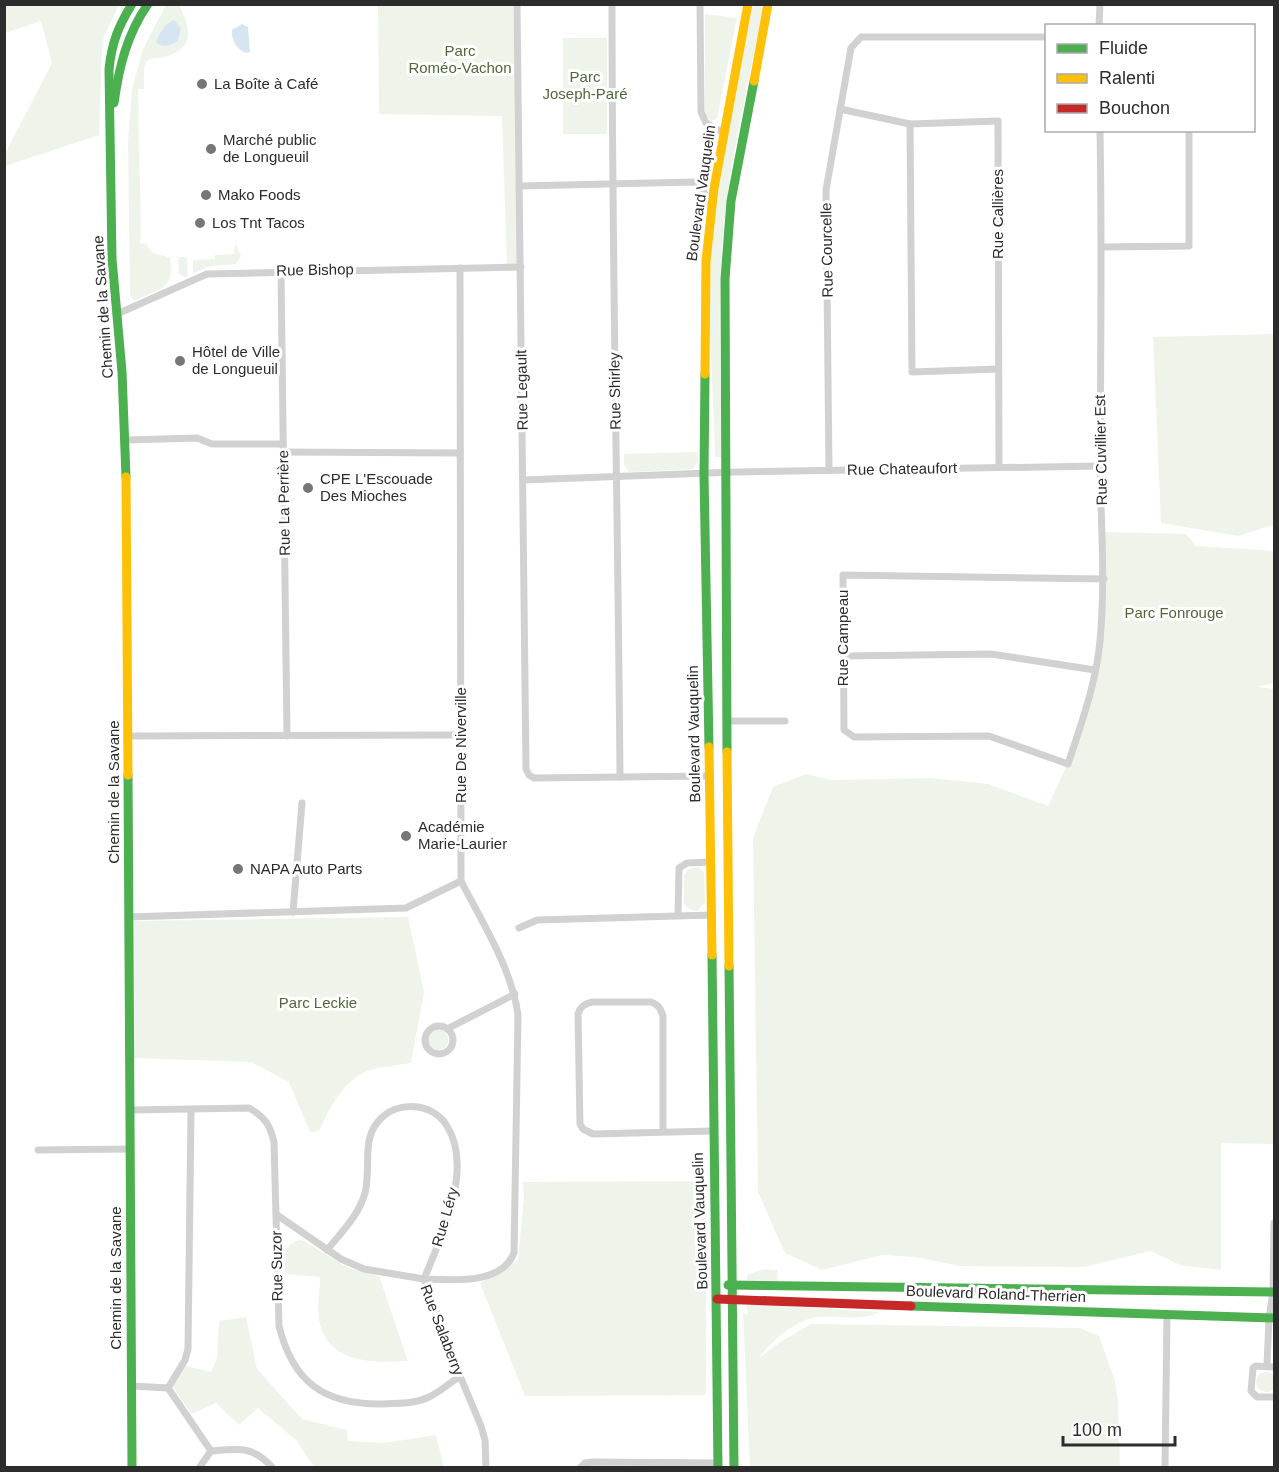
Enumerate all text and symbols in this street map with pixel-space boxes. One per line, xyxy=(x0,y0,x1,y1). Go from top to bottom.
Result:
legend xyxy=(1045,24,1255,132)
text: Fluide xyxy=(1099,38,1148,58)
park label: Parc Roméo-Vachon xyxy=(408,42,512,76)
park label: Parc Joseph-Paré xyxy=(542,68,628,102)
text: Ralenti xyxy=(1099,68,1155,88)
place label: La Boîte à Café xyxy=(214,75,318,92)
marker: La Boîte à Café xyxy=(195,77,209,91)
text: Bouchon xyxy=(1099,98,1170,118)
street label: Boulevard Vauquelin xyxy=(683,124,718,262)
place label: Marché public de Longueuil xyxy=(223,131,317,165)
marker: Marché public de Longueuil xyxy=(204,142,218,156)
street label: Rue Callières xyxy=(989,169,1006,259)
place label: Mako Foods xyxy=(218,186,301,203)
marker: Mako Foods xyxy=(199,188,213,202)
street label: Rue Courcelle xyxy=(817,202,836,298)
place label: Los Tnt Tacos xyxy=(212,214,305,231)
marker: Los Tnt Tacos xyxy=(193,216,207,230)
street label: Chemin de la Savane xyxy=(89,235,116,379)
street label: Rue Bishop xyxy=(276,260,354,279)
place label: Hôtel de Ville de Longueuil xyxy=(192,343,280,377)
street label: Rue Legault xyxy=(512,349,531,431)
street label: Rue Shirley xyxy=(605,352,624,430)
marker: Hôtel de Ville de Longueuil xyxy=(173,354,187,368)
street label: Rue Cuvillier Est xyxy=(1091,394,1110,506)
street label: Rue La Perrière xyxy=(274,450,293,556)
street label: Rue Chateaufort xyxy=(847,459,958,478)
place label: CPE L'Escouade Des Mioches xyxy=(320,470,433,504)
marker: CPE L'Escouade Des Mioches xyxy=(301,481,315,495)
street label: Rue Campeau xyxy=(834,590,851,686)
park label: Parc Fonrouge xyxy=(1124,604,1224,621)
street label: Boulevard Vauquelin xyxy=(684,665,703,803)
street label: Rue De Niverville xyxy=(452,687,469,803)
street label: Chemin de la Savane xyxy=(105,720,122,864)
place label: Académie Marie-Laurier xyxy=(418,818,507,852)
marker: Académie Marie-Laurier xyxy=(399,829,413,843)
place label: NAPA Auto Parts xyxy=(250,860,362,877)
marker: NAPA Auto Parts xyxy=(231,862,245,876)
park label: Parc Leckie xyxy=(279,994,357,1011)
street label: Boulevard Vauquelin xyxy=(689,1152,710,1290)
street label: Rue Léry xyxy=(428,1185,461,1248)
street label: Chemin de la Savane xyxy=(107,1206,124,1350)
street label: Rue Suzor xyxy=(267,1230,286,1302)
street label: Rue Salaberry xyxy=(417,1282,468,1378)
street label: Boulevard Roland-Therrien xyxy=(906,1282,1086,1305)
scale bar xyxy=(1063,1409,1176,1447)
text: 100 m xyxy=(1072,1420,1122,1440)

